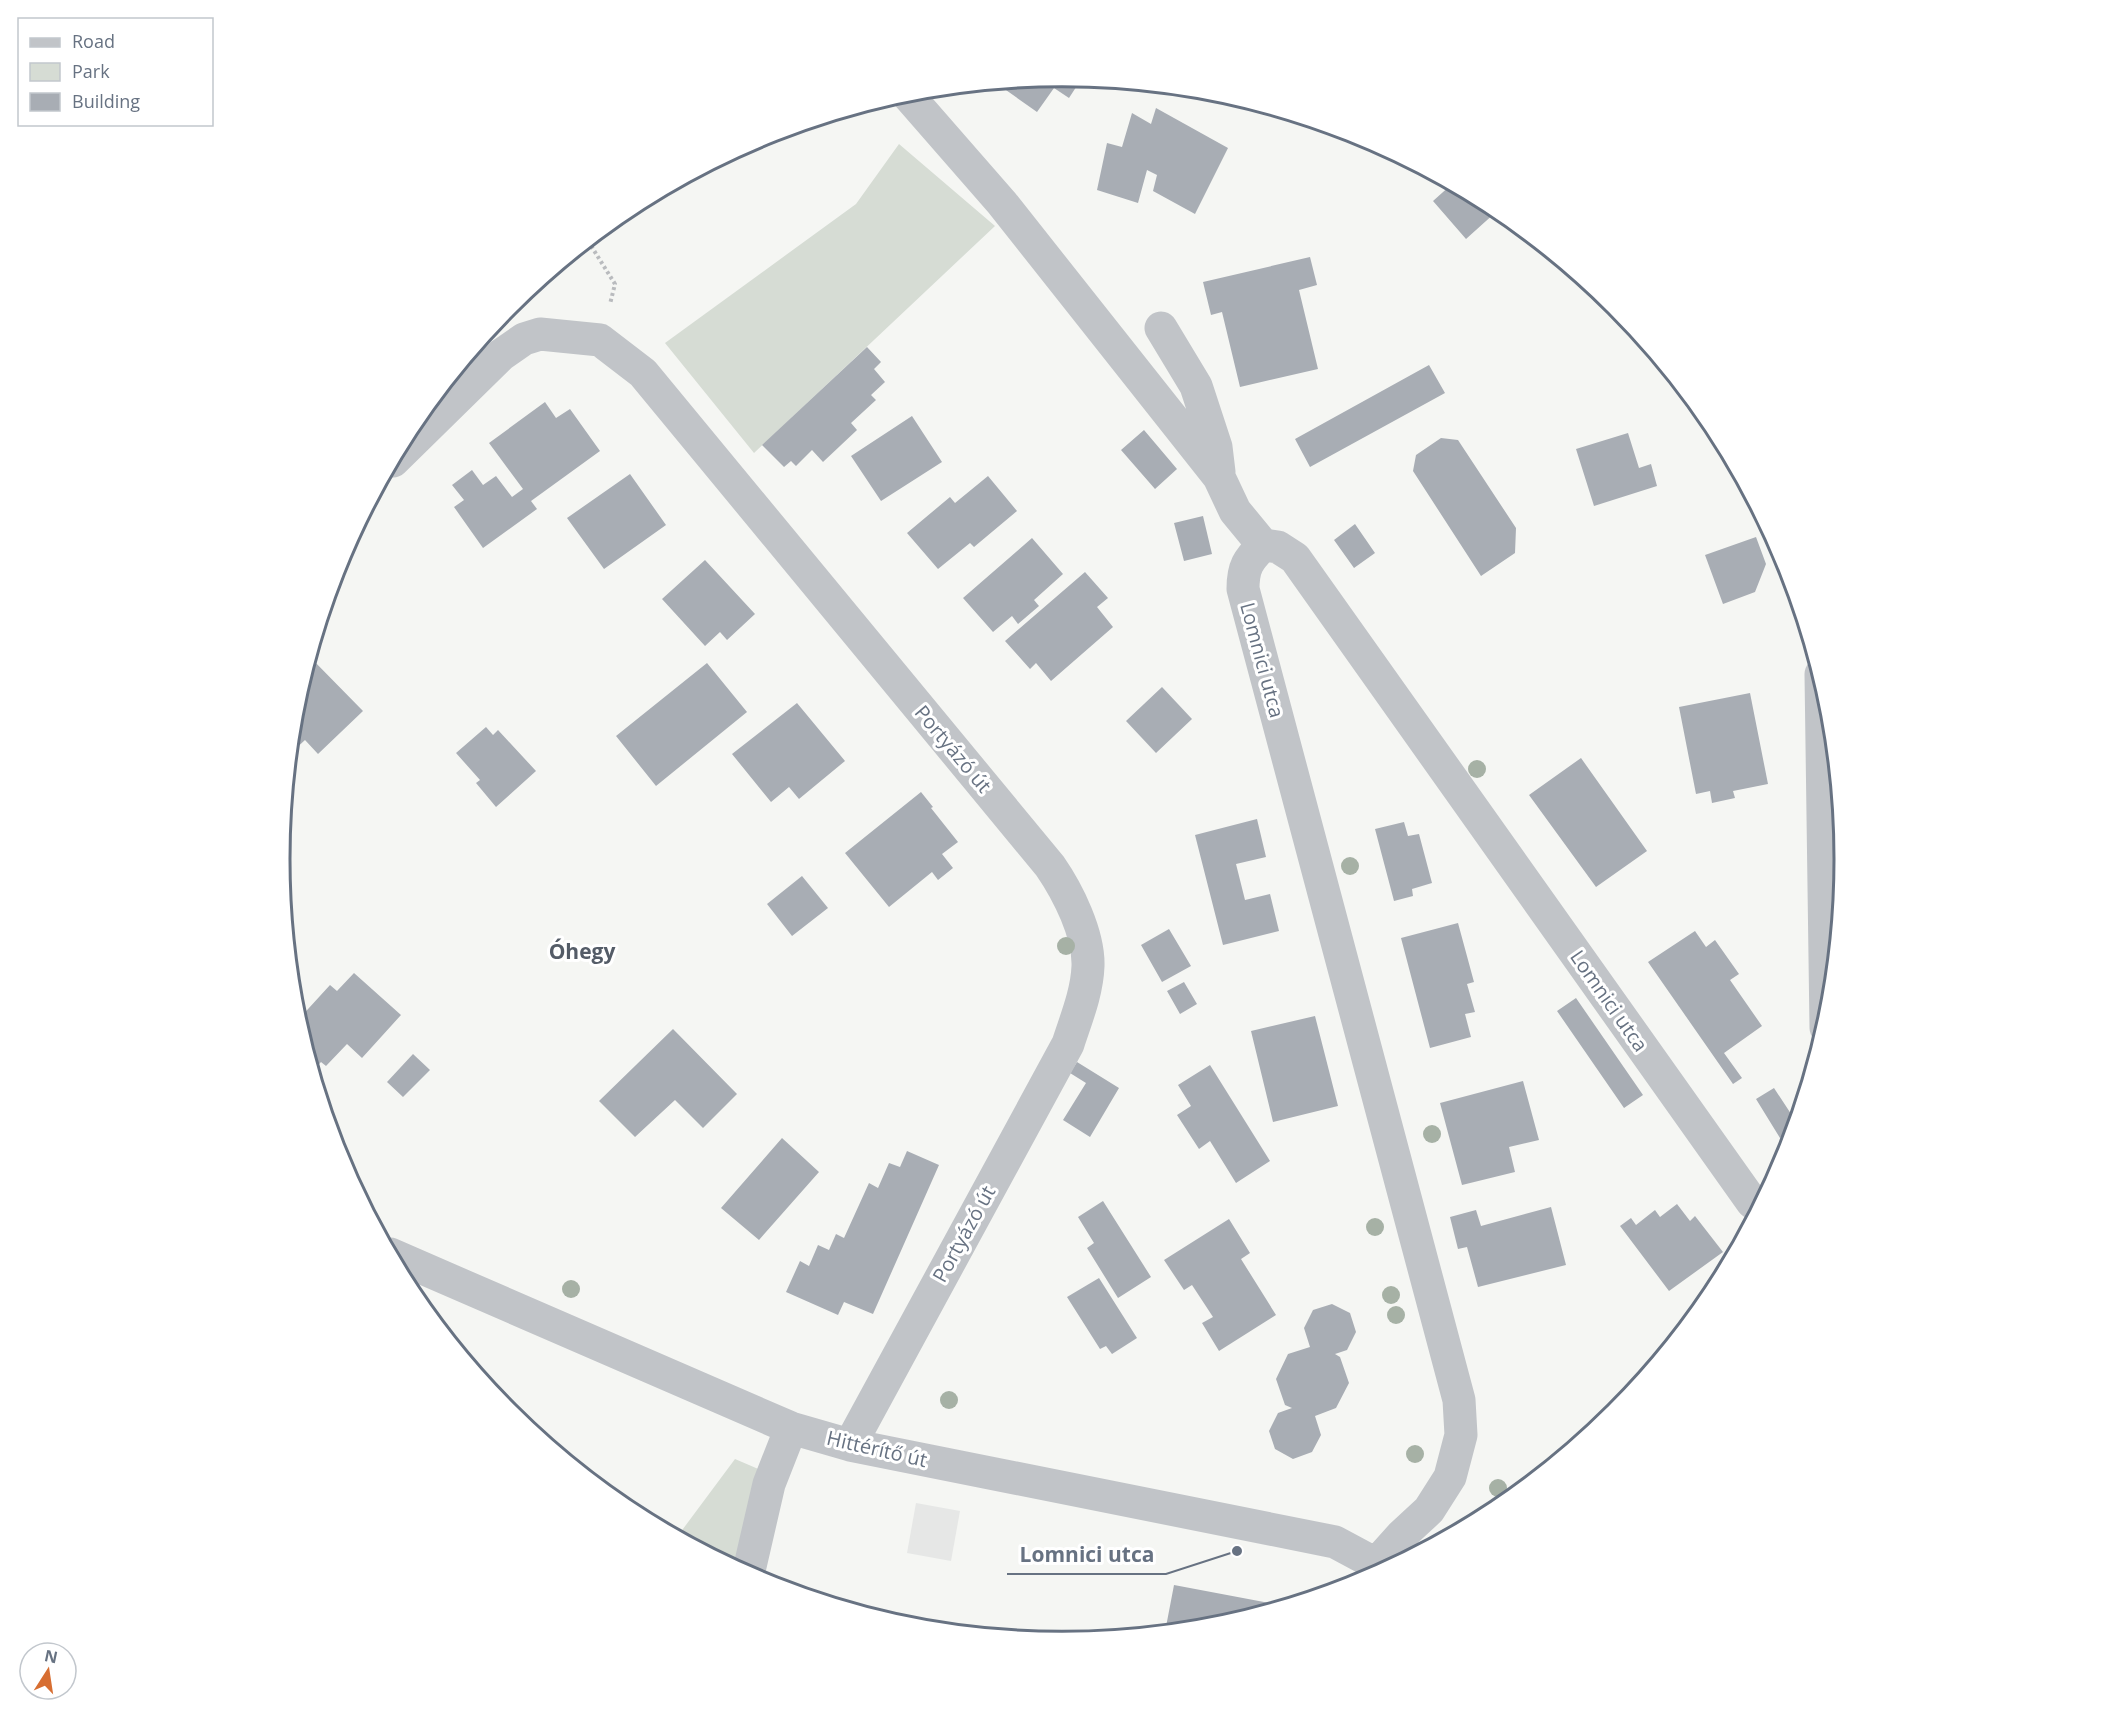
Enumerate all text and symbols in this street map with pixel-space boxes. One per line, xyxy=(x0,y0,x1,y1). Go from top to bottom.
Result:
legend xyxy=(18,18,213,126)
text: Road xyxy=(72,29,115,53)
text: Park xyxy=(72,59,110,83)
text: Building xyxy=(72,89,140,113)
street label: Lomnici utca xyxy=(1234,599,1291,720)
street label: Portyázó út xyxy=(909,699,998,798)
district label: Óhegy xyxy=(549,937,615,965)
street label: Lomnici utca xyxy=(1564,945,1654,1057)
street label: Portyázó út xyxy=(926,1181,1001,1287)
street label: Hittérítő út xyxy=(824,1424,930,1473)
callout: Lomnici utca xyxy=(1007,1535,1166,1574)
text: Lomnici utca xyxy=(1020,1540,1154,1568)
north arrow xyxy=(18,1641,78,1701)
text: N xyxy=(42,1644,60,1668)

